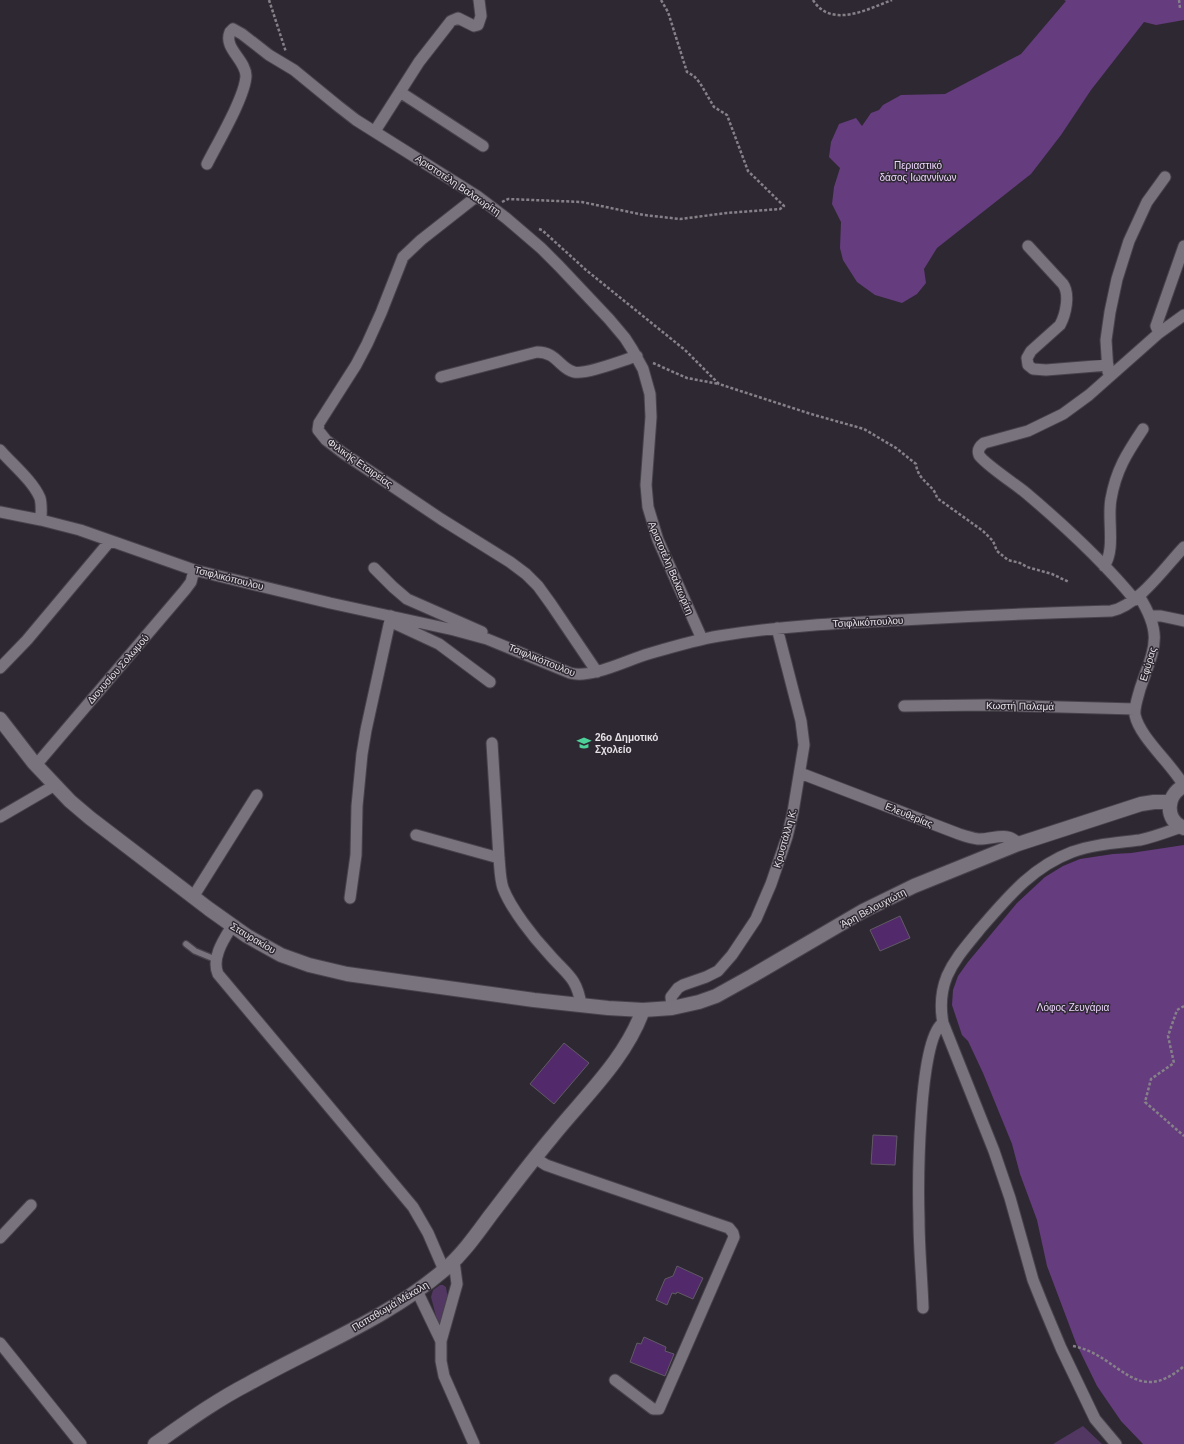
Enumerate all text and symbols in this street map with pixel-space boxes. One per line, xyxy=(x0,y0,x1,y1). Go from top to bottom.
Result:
street label: Αριστοτέλη Βαλαωρίτη xyxy=(413,152,503,218)
park label: Περιαστικό δάσος Ιωαννίνων xyxy=(879,160,957,183)
street label: Φιλικής Εταιρείας xyxy=(325,436,395,490)
street label: Αριστοτέλη Βαλαωρίτη xyxy=(646,520,696,616)
street label: Τσιφλικόπουλου xyxy=(193,564,265,592)
street label: Τσιφλικόπουλου xyxy=(832,615,904,629)
street label: Διονυσίου Σολωμού xyxy=(85,632,151,706)
street label: Τσιφλικόπουλου xyxy=(507,642,577,678)
street label: Εφύρας xyxy=(1138,646,1158,682)
street label: Κωστή Παλαμά xyxy=(986,700,1054,712)
place label: 26ο Δημοτικό Σχολείο xyxy=(595,732,658,755)
school or university icon: 26ο Δημοτικό Σχολείο xyxy=(576,735,592,751)
street label: Ελευθερίας xyxy=(884,801,934,830)
street label: Κρυστάλλη Κ. xyxy=(771,807,799,869)
street label: Άρη Βελουχιώτη xyxy=(838,886,908,930)
street label: Σταυρακίου xyxy=(229,920,277,956)
park label: Λόφος Ζευγάρια xyxy=(1037,1002,1109,1013)
street label: Παπαθωμά Μέκαλη xyxy=(350,1279,430,1333)

